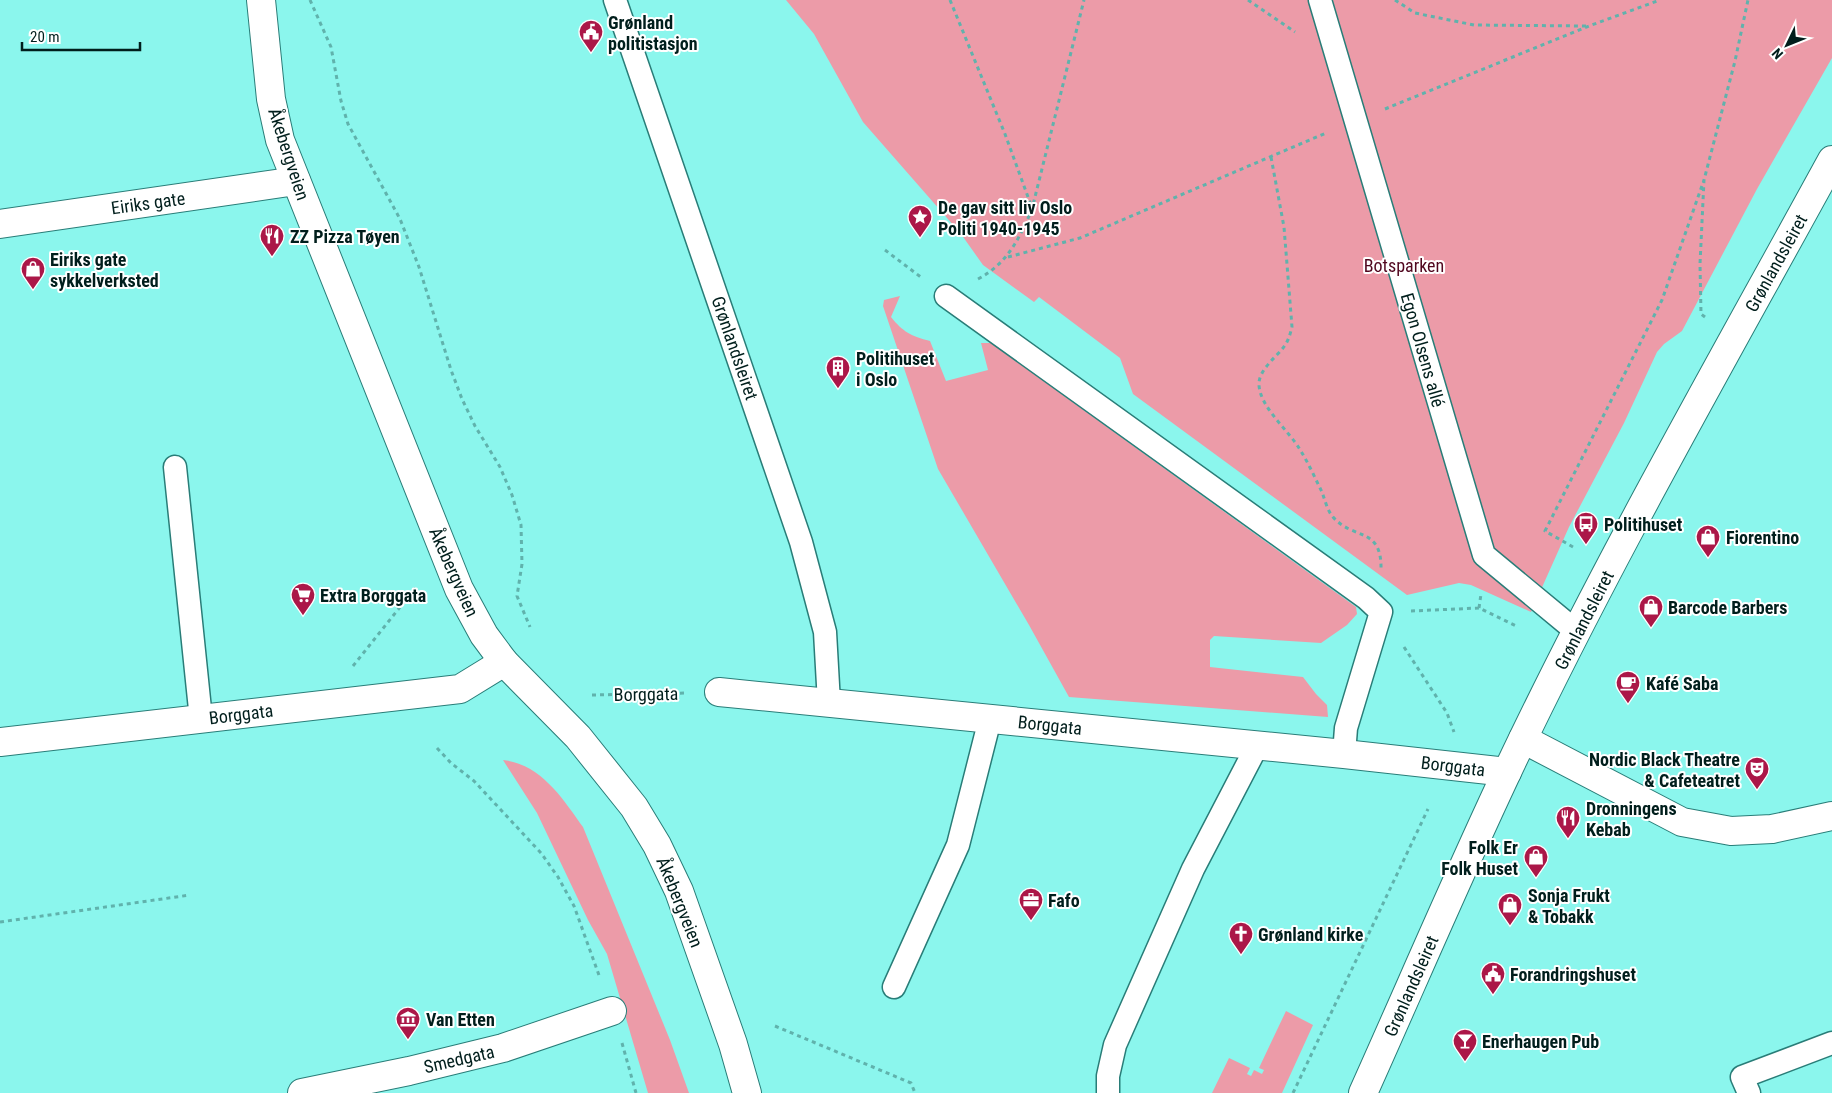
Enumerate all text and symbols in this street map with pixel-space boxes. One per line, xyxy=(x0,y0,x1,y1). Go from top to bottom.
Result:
place label: Grønland politistasjon xyxy=(608,12,698,54)
public building icon: Grønland politistasjon xyxy=(578,19,604,53)
scale bar xyxy=(22,20,140,52)
north arrow xyxy=(1762,20,1812,70)
text: 20 m xyxy=(30,28,60,46)
text: N xyxy=(1769,45,1786,62)
street label: Åkebergveien xyxy=(264,105,315,203)
street label: Eiriks gate xyxy=(110,187,186,219)
place label: De gav sitt liv Oslo Politi 1940-1945 xyxy=(938,197,1072,239)
place icon: De gav sitt liv Oslo Politi 1940-1945 xyxy=(907,204,933,238)
street label: Grønlandsleiret xyxy=(1741,211,1811,315)
restaurant icon: ZZ Pizza Tøyen xyxy=(259,223,285,257)
place label: ZZ Pizza Tøyen xyxy=(290,226,400,247)
place label: Eiriks gate sykkelverksted xyxy=(50,249,159,291)
park label: Botsparken xyxy=(1364,255,1444,276)
shop icon: Eiriks gate sykkelverksted xyxy=(20,256,46,290)
street label: Egon Olsens allé xyxy=(1397,291,1449,409)
street label: Grønlandsleiret xyxy=(707,293,763,403)
place label: Politihuset i Oslo xyxy=(856,348,935,390)
building icon: Politihuset i Oslo xyxy=(825,355,851,389)
bus stop icon: Politihuset xyxy=(1573,511,1599,545)
place label: Politihuset xyxy=(1604,514,1683,535)
street label: Åkebergveien xyxy=(425,524,484,620)
shop icon: Fiorentino xyxy=(1695,524,1721,558)
place label: Fiorentino xyxy=(1726,527,1799,548)
street label: Grønlandsleiret xyxy=(1550,567,1618,673)
supermarket icon: Extra Borggata xyxy=(290,582,316,616)
place label: Extra Borggata xyxy=(320,585,426,606)
shop icon: Barcode Barbers xyxy=(1638,594,1664,628)
place label: Barcode Barbers xyxy=(1668,597,1788,618)
cafe icon: Kafé Saba xyxy=(1615,670,1641,704)
place label: Kafé Saba xyxy=(1646,673,1718,694)
street label: Borggata xyxy=(614,683,678,705)
street label: Borggata xyxy=(208,700,274,728)
street label: Borggata xyxy=(1017,711,1083,739)
place label: Nordic Black Theatre & Cafeteatret xyxy=(1589,749,1740,791)
street label: Borggata xyxy=(1420,752,1486,780)
theatre icon: Nordic Black Theatre & Cafeteatret xyxy=(1744,756,1770,790)
place label: Dronningens Kebab xyxy=(1586,798,1677,840)
restaurant icon: Dronningens Kebab xyxy=(1555,805,1581,839)
place label: Folk Er Folk Huset xyxy=(1441,837,1518,879)
shop icon: Folk Er Folk Huset xyxy=(1523,844,1549,878)
street label: Åkebergveien xyxy=(652,853,709,950)
place label: Sonja Frukt & Tobakk xyxy=(1528,885,1610,927)
office icon: Fafo xyxy=(1018,887,1044,921)
place label: Fafo xyxy=(1048,890,1080,911)
shop icon: Sonja Frukt & Tobakk xyxy=(1497,892,1523,926)
church icon: Grønland kirke xyxy=(1228,921,1254,955)
place label: Grønland kirke xyxy=(1258,924,1364,945)
street label: Grønlandsleiret xyxy=(1379,932,1443,1040)
public building icon: Forandringshuset xyxy=(1480,961,1506,995)
place label: Forandringshuset xyxy=(1510,964,1636,985)
museum icon: Van Etten xyxy=(395,1006,421,1040)
place label: Van Etten xyxy=(426,1009,495,1030)
bar icon: Enerhaugen Pub xyxy=(1452,1028,1478,1062)
place label: Enerhaugen Pub xyxy=(1482,1031,1599,1052)
street label: Smedgata xyxy=(422,1041,496,1077)

